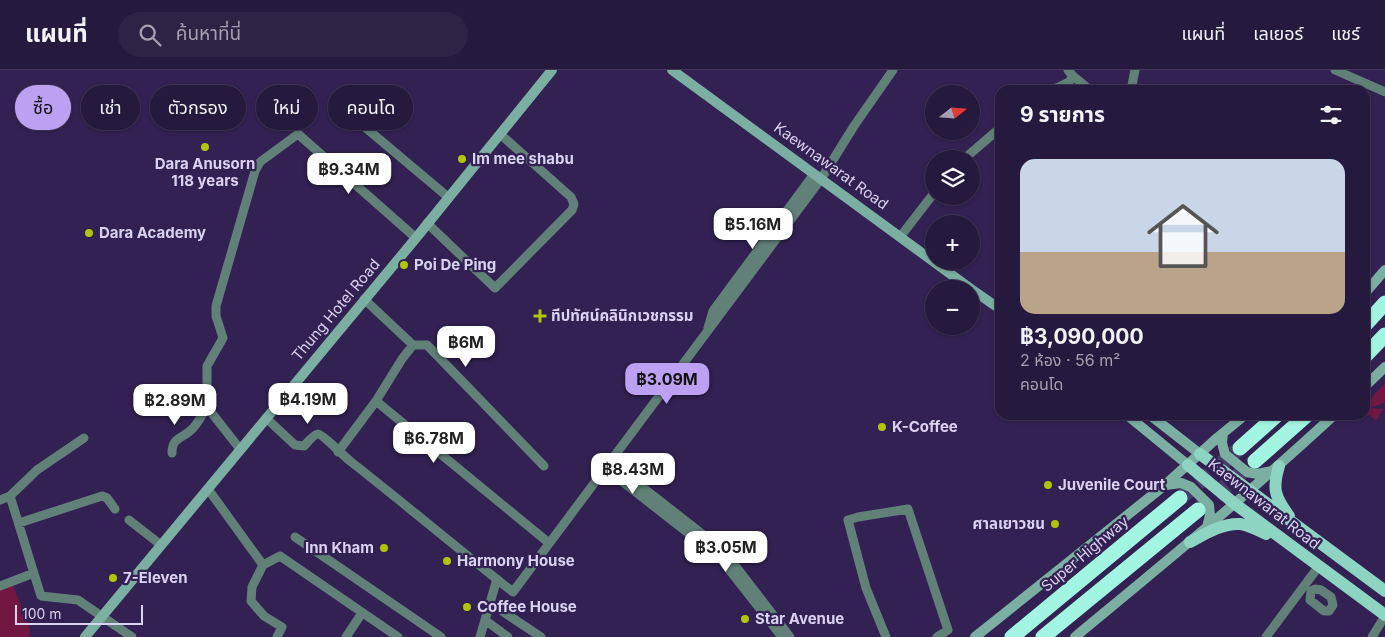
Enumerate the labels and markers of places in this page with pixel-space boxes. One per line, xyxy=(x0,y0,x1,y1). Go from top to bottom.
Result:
marker: Dara Anusorn 118 years xyxy=(199,141,211,153)
place label: Im mee shabu xyxy=(472,149,574,168)
pin: ฿9.34M xyxy=(308,152,390,195)
marker: Im mee shabu xyxy=(456,153,468,165)
place label: Dara Anusorn 118 years xyxy=(155,154,255,190)
pin: ฿5.16M xyxy=(712,208,794,250)
place label: Dara Academy xyxy=(99,223,206,242)
marker: Dara Academy xyxy=(83,227,95,239)
place label: Poi De Ping xyxy=(414,255,496,274)
marker: Poi De Ping xyxy=(398,259,410,271)
place label: ทีปทัศน์คลินิกเวชกรรม xyxy=(551,306,694,325)
marker: ทีปทัศน์คลินิกเวชกรรม xyxy=(533,309,547,323)
pin: ฿6M xyxy=(442,326,490,368)
pin: ฿3.09M xyxy=(626,362,708,405)
pin: ฿4.19M xyxy=(267,382,349,425)
pin: ฿2.89M xyxy=(134,384,216,426)
place label: K-Coffee xyxy=(892,417,958,436)
marker: K-Coffee xyxy=(876,421,888,433)
pin: ฿6.78M xyxy=(393,422,475,464)
pin: ฿8.43M xyxy=(592,452,674,495)
place label: Juvenile Court xyxy=(1058,475,1166,494)
marker: Juvenile Court xyxy=(1042,479,1054,491)
place label: ศาลเยาวชน xyxy=(973,514,1045,533)
marker: ศาลเยาวชน xyxy=(1049,518,1061,530)
pin: ฿3.05M xyxy=(685,530,767,573)
place label: Inn Kham xyxy=(305,538,374,557)
marker: Inn Kham xyxy=(378,542,390,554)
place label: Harmony House xyxy=(457,551,575,570)
marker: Harmony House xyxy=(441,555,453,567)
place label: 7-Eleven xyxy=(123,568,188,587)
marker: 7-Eleven xyxy=(107,572,119,584)
place label: Coffee House xyxy=(477,597,577,616)
marker: Coffee House xyxy=(461,601,473,613)
place label: Star Avenue xyxy=(755,609,844,628)
marker: Star Avenue xyxy=(739,613,751,625)

